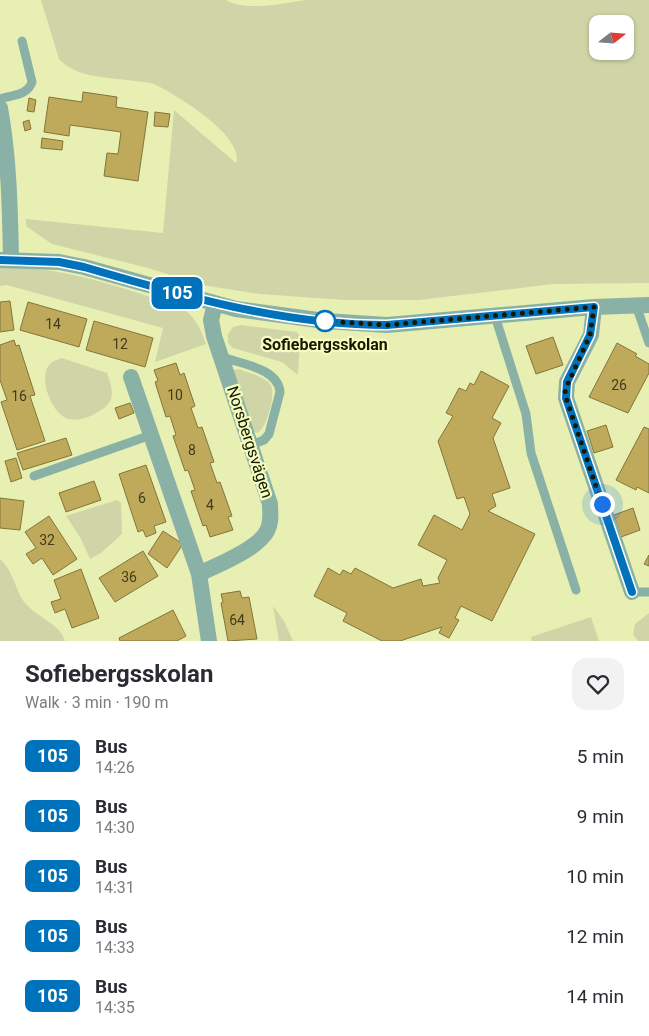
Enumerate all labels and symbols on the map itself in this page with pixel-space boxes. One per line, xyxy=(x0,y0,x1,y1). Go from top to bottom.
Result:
north arrow xyxy=(589,15,634,60)
line badge: 105 xyxy=(148,277,206,309)
marker: Sofiebergsskolan xyxy=(314,310,336,332)
house number: 14 xyxy=(45,316,61,332)
place label: Sofiebergsskolan xyxy=(262,335,388,354)
house number: 12 xyxy=(112,336,128,352)
house number: 26 xyxy=(611,377,627,393)
street label: Norsbergsvägen xyxy=(223,384,277,500)
house number: 10 xyxy=(167,387,183,403)
house number: 16 xyxy=(11,388,27,404)
house number: 8 xyxy=(188,442,196,458)
house number: 6 xyxy=(138,490,146,506)
your location xyxy=(590,492,615,517)
house number: 4 xyxy=(206,497,214,513)
house number: 32 xyxy=(39,532,55,548)
house number: 36 xyxy=(121,569,137,585)
house number: 64 xyxy=(229,612,245,628)

